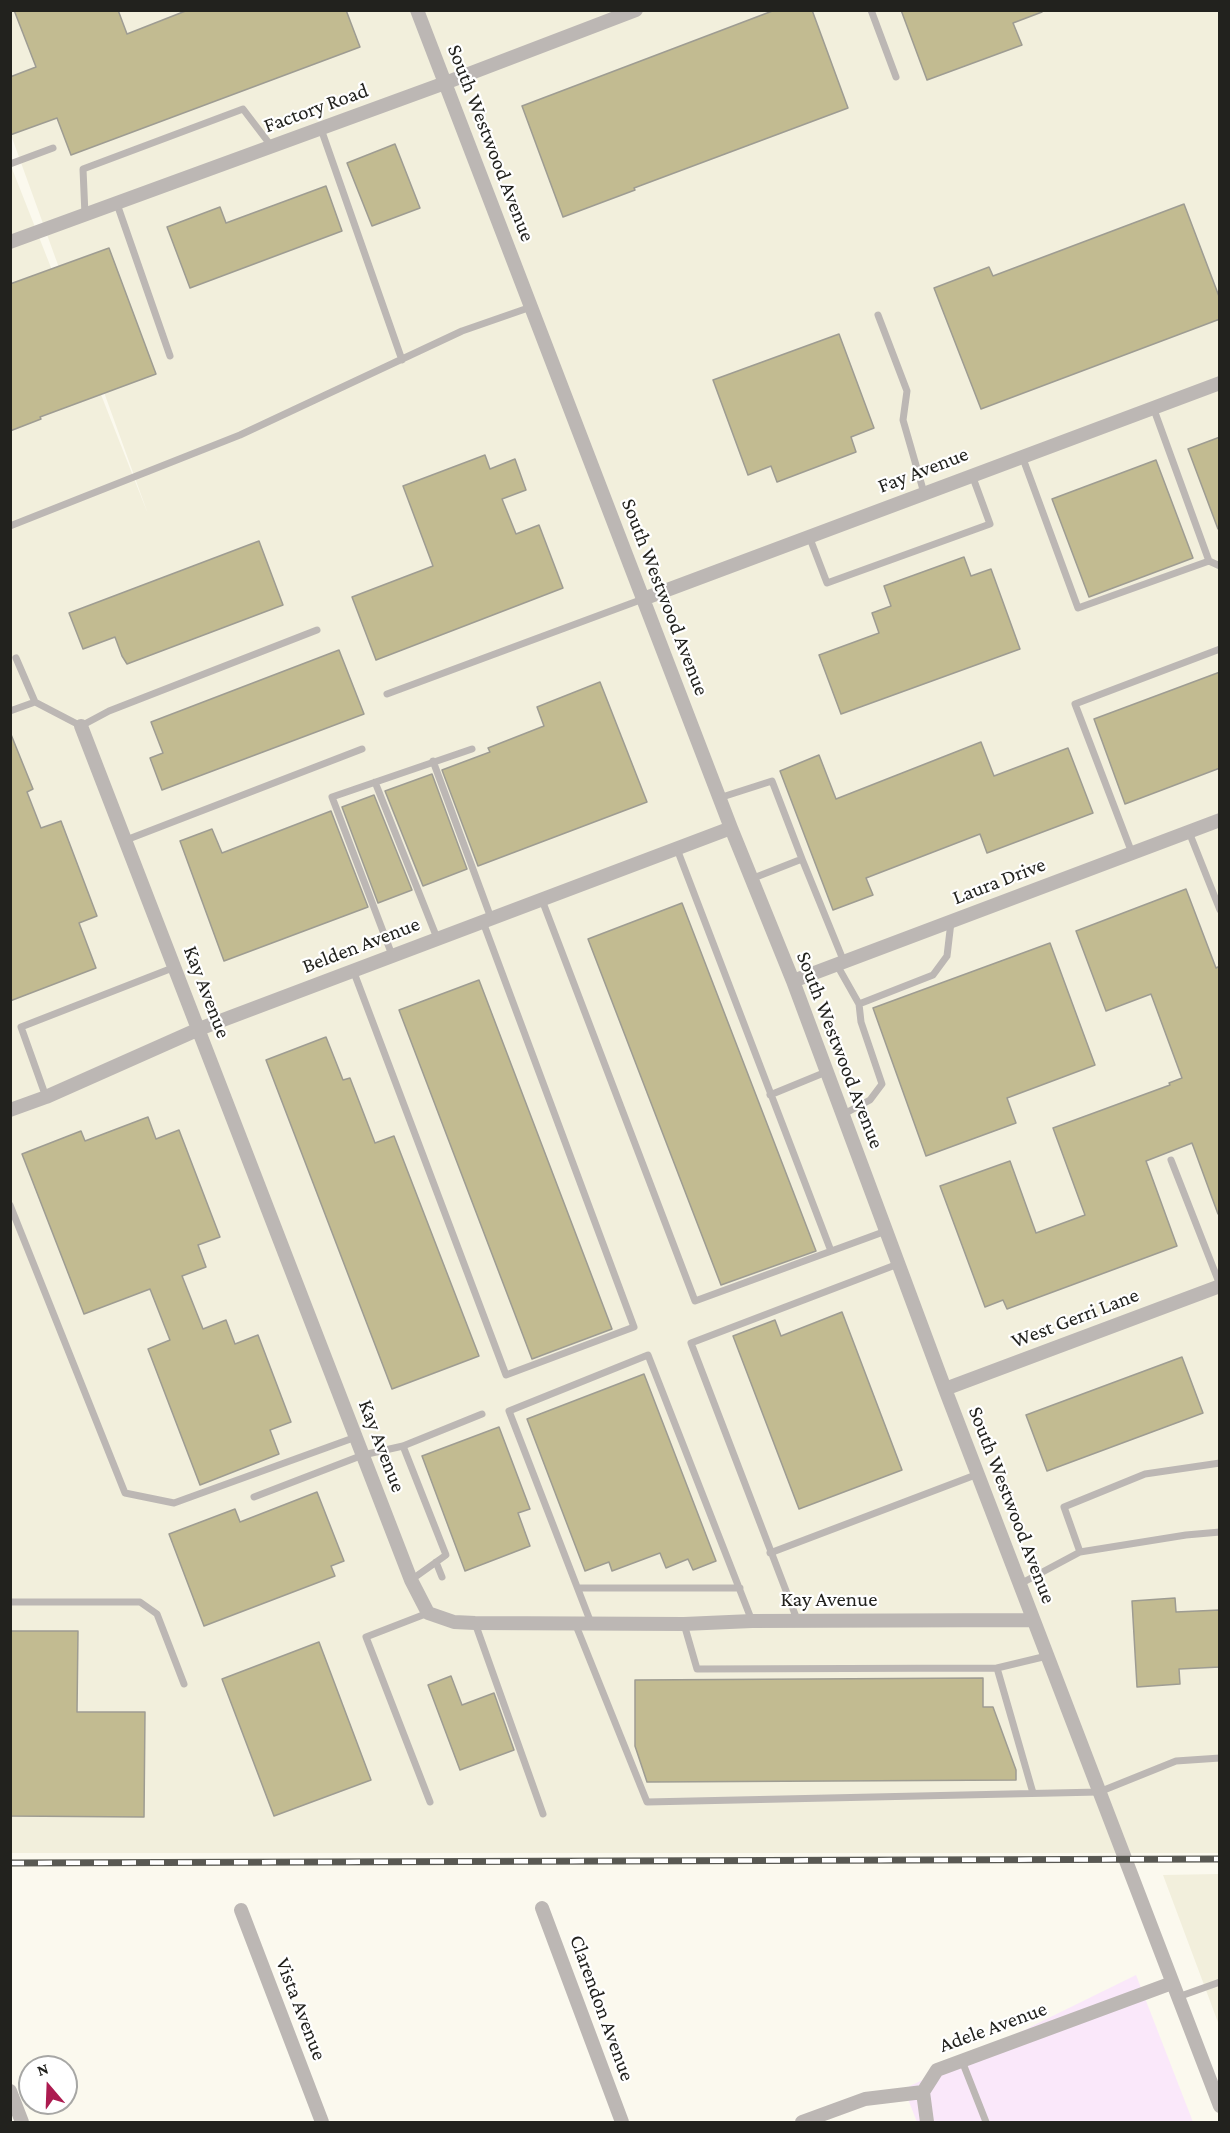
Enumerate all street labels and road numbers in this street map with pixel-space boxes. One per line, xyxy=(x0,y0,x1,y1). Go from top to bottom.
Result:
street label: South Westwood Avenue xyxy=(442,41,540,245)
street label: Factory Road xyxy=(260,77,372,139)
street label: Fay Avenue xyxy=(874,441,972,499)
street label: South Westwood Avenue xyxy=(616,495,714,699)
street label: Laura Drive xyxy=(949,852,1049,910)
street label: Belden Avenue xyxy=(299,911,423,979)
street label: Kay Avenue xyxy=(178,942,236,1042)
street label: South Westwood Avenue xyxy=(791,948,889,1152)
street label: West Gerri Lane xyxy=(1008,1282,1142,1354)
street label: Kay Avenue xyxy=(353,1396,411,1496)
street label: South Westwood Avenue xyxy=(963,1403,1061,1607)
street label: Kay Avenue xyxy=(781,1587,877,1613)
street label: Clarendon Avenue xyxy=(564,1931,640,2085)
street label: Vista Avenue xyxy=(270,1954,332,2064)
street label: Adele Avenue xyxy=(936,1996,1050,2058)

